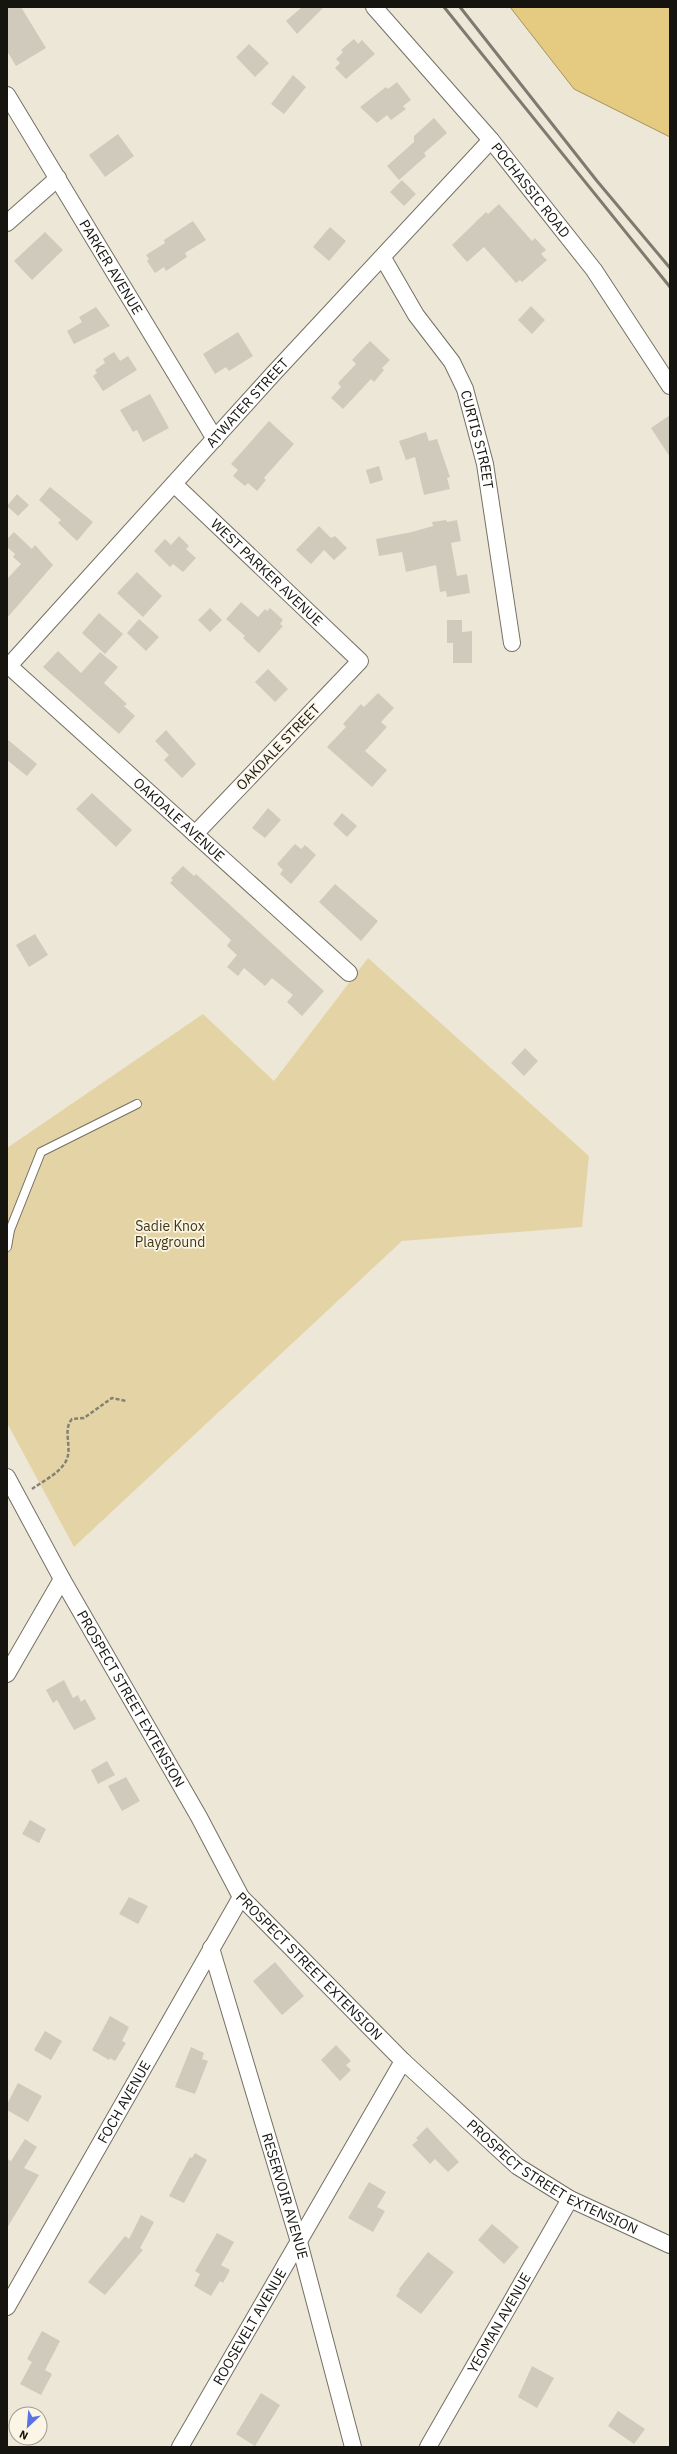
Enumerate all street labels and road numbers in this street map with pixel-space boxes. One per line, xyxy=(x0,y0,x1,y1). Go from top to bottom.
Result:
street label: POCHASSIC ROAD xyxy=(487,139,574,241)
street label: PARKER AVENUE xyxy=(75,216,147,318)
street label: ATWATER STREET xyxy=(202,354,292,451)
street label: CURTIS STREET xyxy=(457,388,498,490)
street label: WEST PARKER AVENUE xyxy=(207,515,326,630)
street label: OAKDALE STREET xyxy=(232,700,324,794)
street label: OAKDALE AVENUE xyxy=(130,774,228,865)
street label: PROSPECT STREET EXTENSION xyxy=(73,1607,189,1790)
street label: PROSPECT STREET EXTENSION xyxy=(232,1888,386,2044)
street label: FOCH AVENUE xyxy=(93,2058,155,2146)
street label: PROSPECT STREET EXTENSION xyxy=(463,2115,641,2238)
street label: RESERVOIR AVENUE xyxy=(258,2131,312,2261)
street label: ROOSEVELT AVENUE xyxy=(209,2265,290,2388)
street label: YEOMAN AVENUE xyxy=(463,2270,535,2376)

